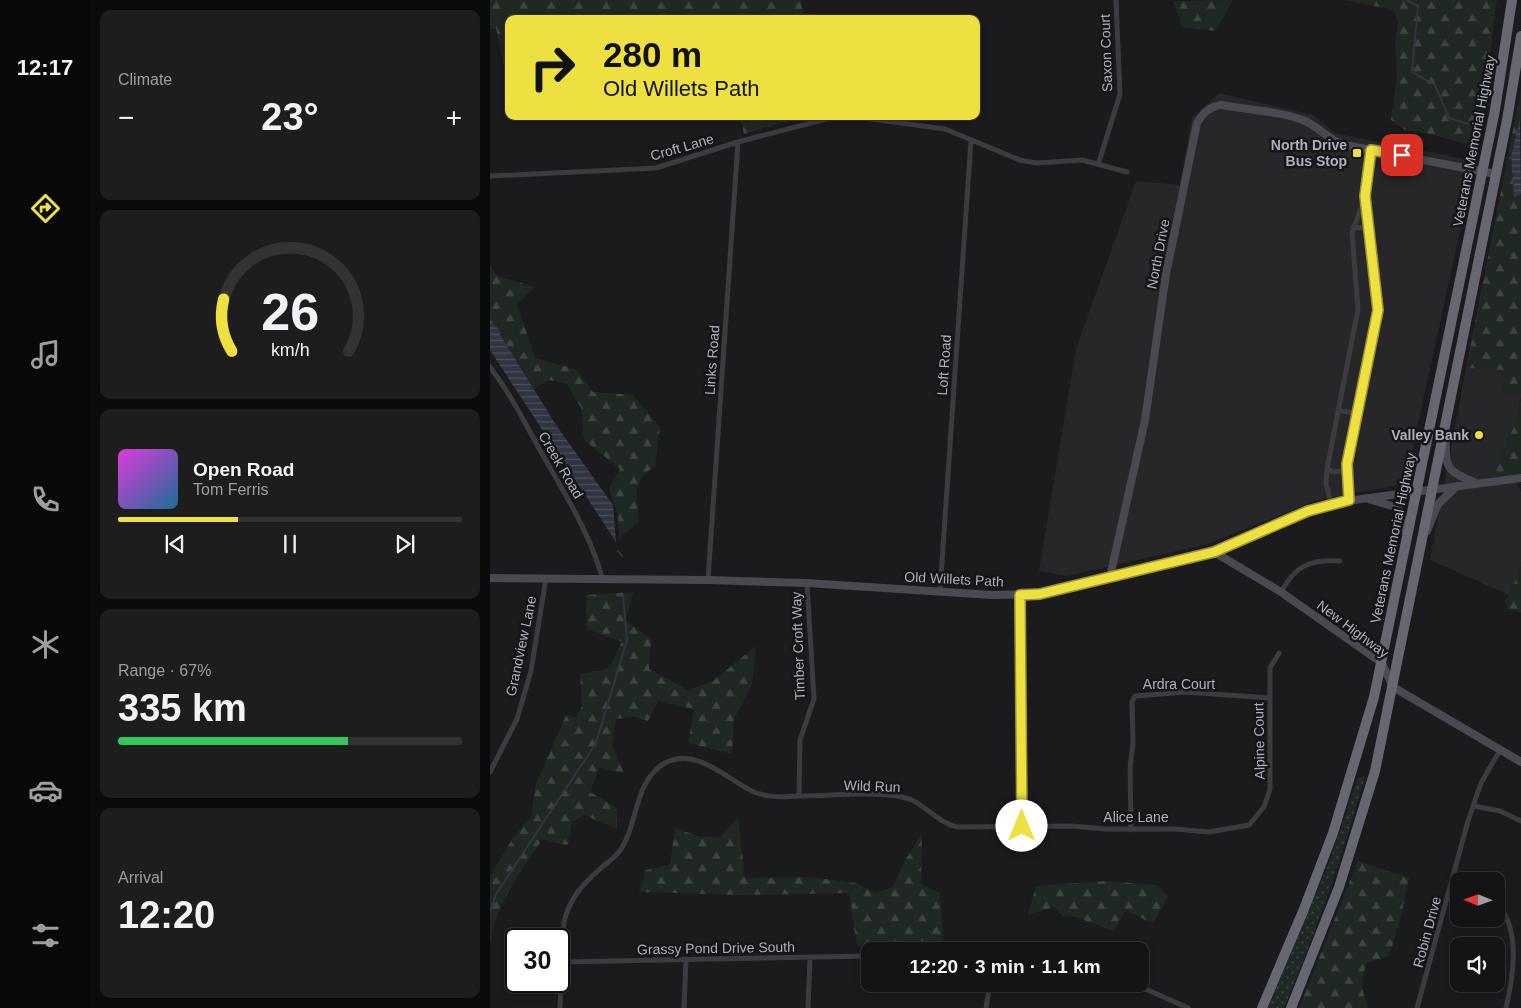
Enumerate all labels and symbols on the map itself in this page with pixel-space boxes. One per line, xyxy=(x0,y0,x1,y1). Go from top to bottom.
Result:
street label: Saxon Court xyxy=(1097,14,1115,92)
street label: Veterans Memorial Highway xyxy=(1450,54,1498,228)
street label: Croft Lane xyxy=(648,130,716,164)
pin xyxy=(1381,134,1423,176)
place label: North Drive Bus Stop xyxy=(1271,137,1347,169)
marker: North Drive Bus Stop xyxy=(1351,147,1363,159)
street label: North Drive xyxy=(1143,218,1173,290)
street label: Links Road xyxy=(702,325,722,395)
street label: Loft Road xyxy=(934,334,954,396)
place label: Valley Bank xyxy=(1391,427,1469,443)
street label: Creek Road xyxy=(535,429,587,501)
marker: Valley Bank xyxy=(1473,429,1485,441)
street label: Veterans Memorial Highway xyxy=(1367,451,1419,625)
street label: Old Willets Path xyxy=(904,568,1004,590)
street label: Timber Croft Way xyxy=(788,591,808,701)
street label: Grandview Lane xyxy=(503,594,539,698)
street label: New Highway xyxy=(1314,597,1392,661)
street label: Ardra Court xyxy=(1143,676,1215,692)
street label: Alpine Court xyxy=(1250,702,1268,780)
street label: Wild Run xyxy=(843,777,901,795)
position arrow xyxy=(995,799,1047,851)
street label: Alice Lane xyxy=(1103,809,1169,825)
north arrow xyxy=(1450,872,1505,928)
street label: Robin Drive xyxy=(1410,894,1444,969)
speed limit sign: 30 xyxy=(505,928,570,993)
street label: Grassy Pond Drive South xyxy=(637,939,795,957)

